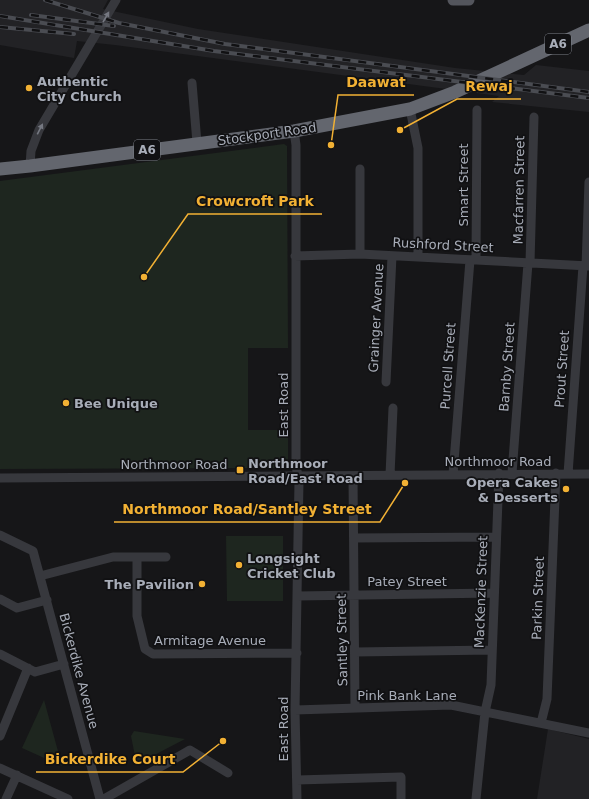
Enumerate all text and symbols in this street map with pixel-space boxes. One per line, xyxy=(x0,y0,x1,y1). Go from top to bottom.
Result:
one-way arrow xyxy=(102,11,109,23)
road number: A6 xyxy=(545,34,571,54)
callout: Daawat xyxy=(338,69,414,95)
callout: Rewaj xyxy=(457,73,521,99)
place label: Authentic City Church xyxy=(37,74,122,104)
text: Daawat xyxy=(346,74,406,90)
text: Rewaj xyxy=(465,78,513,94)
marker: Authentic City Church xyxy=(24,83,34,93)
street label: Stockport Road xyxy=(217,120,317,148)
one-way arrow xyxy=(37,124,44,135)
street label: Macfarren Street xyxy=(511,135,527,245)
road number: A6 xyxy=(134,140,160,160)
street label: Smart Street xyxy=(456,144,471,226)
callout: Crowcroft Park xyxy=(188,188,322,214)
text: Crowcroft Park xyxy=(196,193,315,209)
street label: Rushford Street xyxy=(392,235,494,255)
street label: Grainger Avenue xyxy=(366,263,386,373)
street label: Purcell Street xyxy=(437,322,459,410)
street label: Barnby Street xyxy=(496,322,518,412)
street label: Prout Street xyxy=(552,330,572,408)
street label: East Road xyxy=(276,373,291,437)
place label: Bee Unique xyxy=(74,396,158,411)
marker: Bee Unique xyxy=(61,398,71,408)
street label: Northmoor Road xyxy=(444,454,552,469)
place label: Northmoor Road/East Road xyxy=(248,456,363,486)
street label: Northmoor Road xyxy=(120,457,228,472)
marker: Northmoor Road/East Road xyxy=(235,465,245,475)
place label: Opera Cakes & Desserts xyxy=(466,475,558,505)
marker: Opera Cakes & Desserts xyxy=(561,484,571,494)
callout: Northmoor Road/Santley Street xyxy=(114,496,380,522)
text: Northmoor Road/Santley Street xyxy=(122,501,372,517)
street label: MacKenzie Street xyxy=(472,536,490,648)
place label: Longsight Cricket Club xyxy=(247,551,336,581)
street label: Parkin Street xyxy=(529,556,547,640)
marker: Longsight Cricket Club xyxy=(234,560,244,570)
street label: Patey Street xyxy=(367,574,447,589)
place label: The Pavilion xyxy=(105,577,194,592)
marker: The Pavilion xyxy=(197,579,207,589)
street label: Santley Street xyxy=(334,594,350,686)
street label: Bickerdike Avenue xyxy=(56,611,102,731)
street label: Armitage Avenue xyxy=(154,633,266,648)
street label: Pink Bank Lane xyxy=(357,688,457,703)
street label: East Road xyxy=(276,697,291,761)
callout: Bickerdike Court xyxy=(36,746,183,772)
text: Bickerdike Court xyxy=(45,751,176,767)

